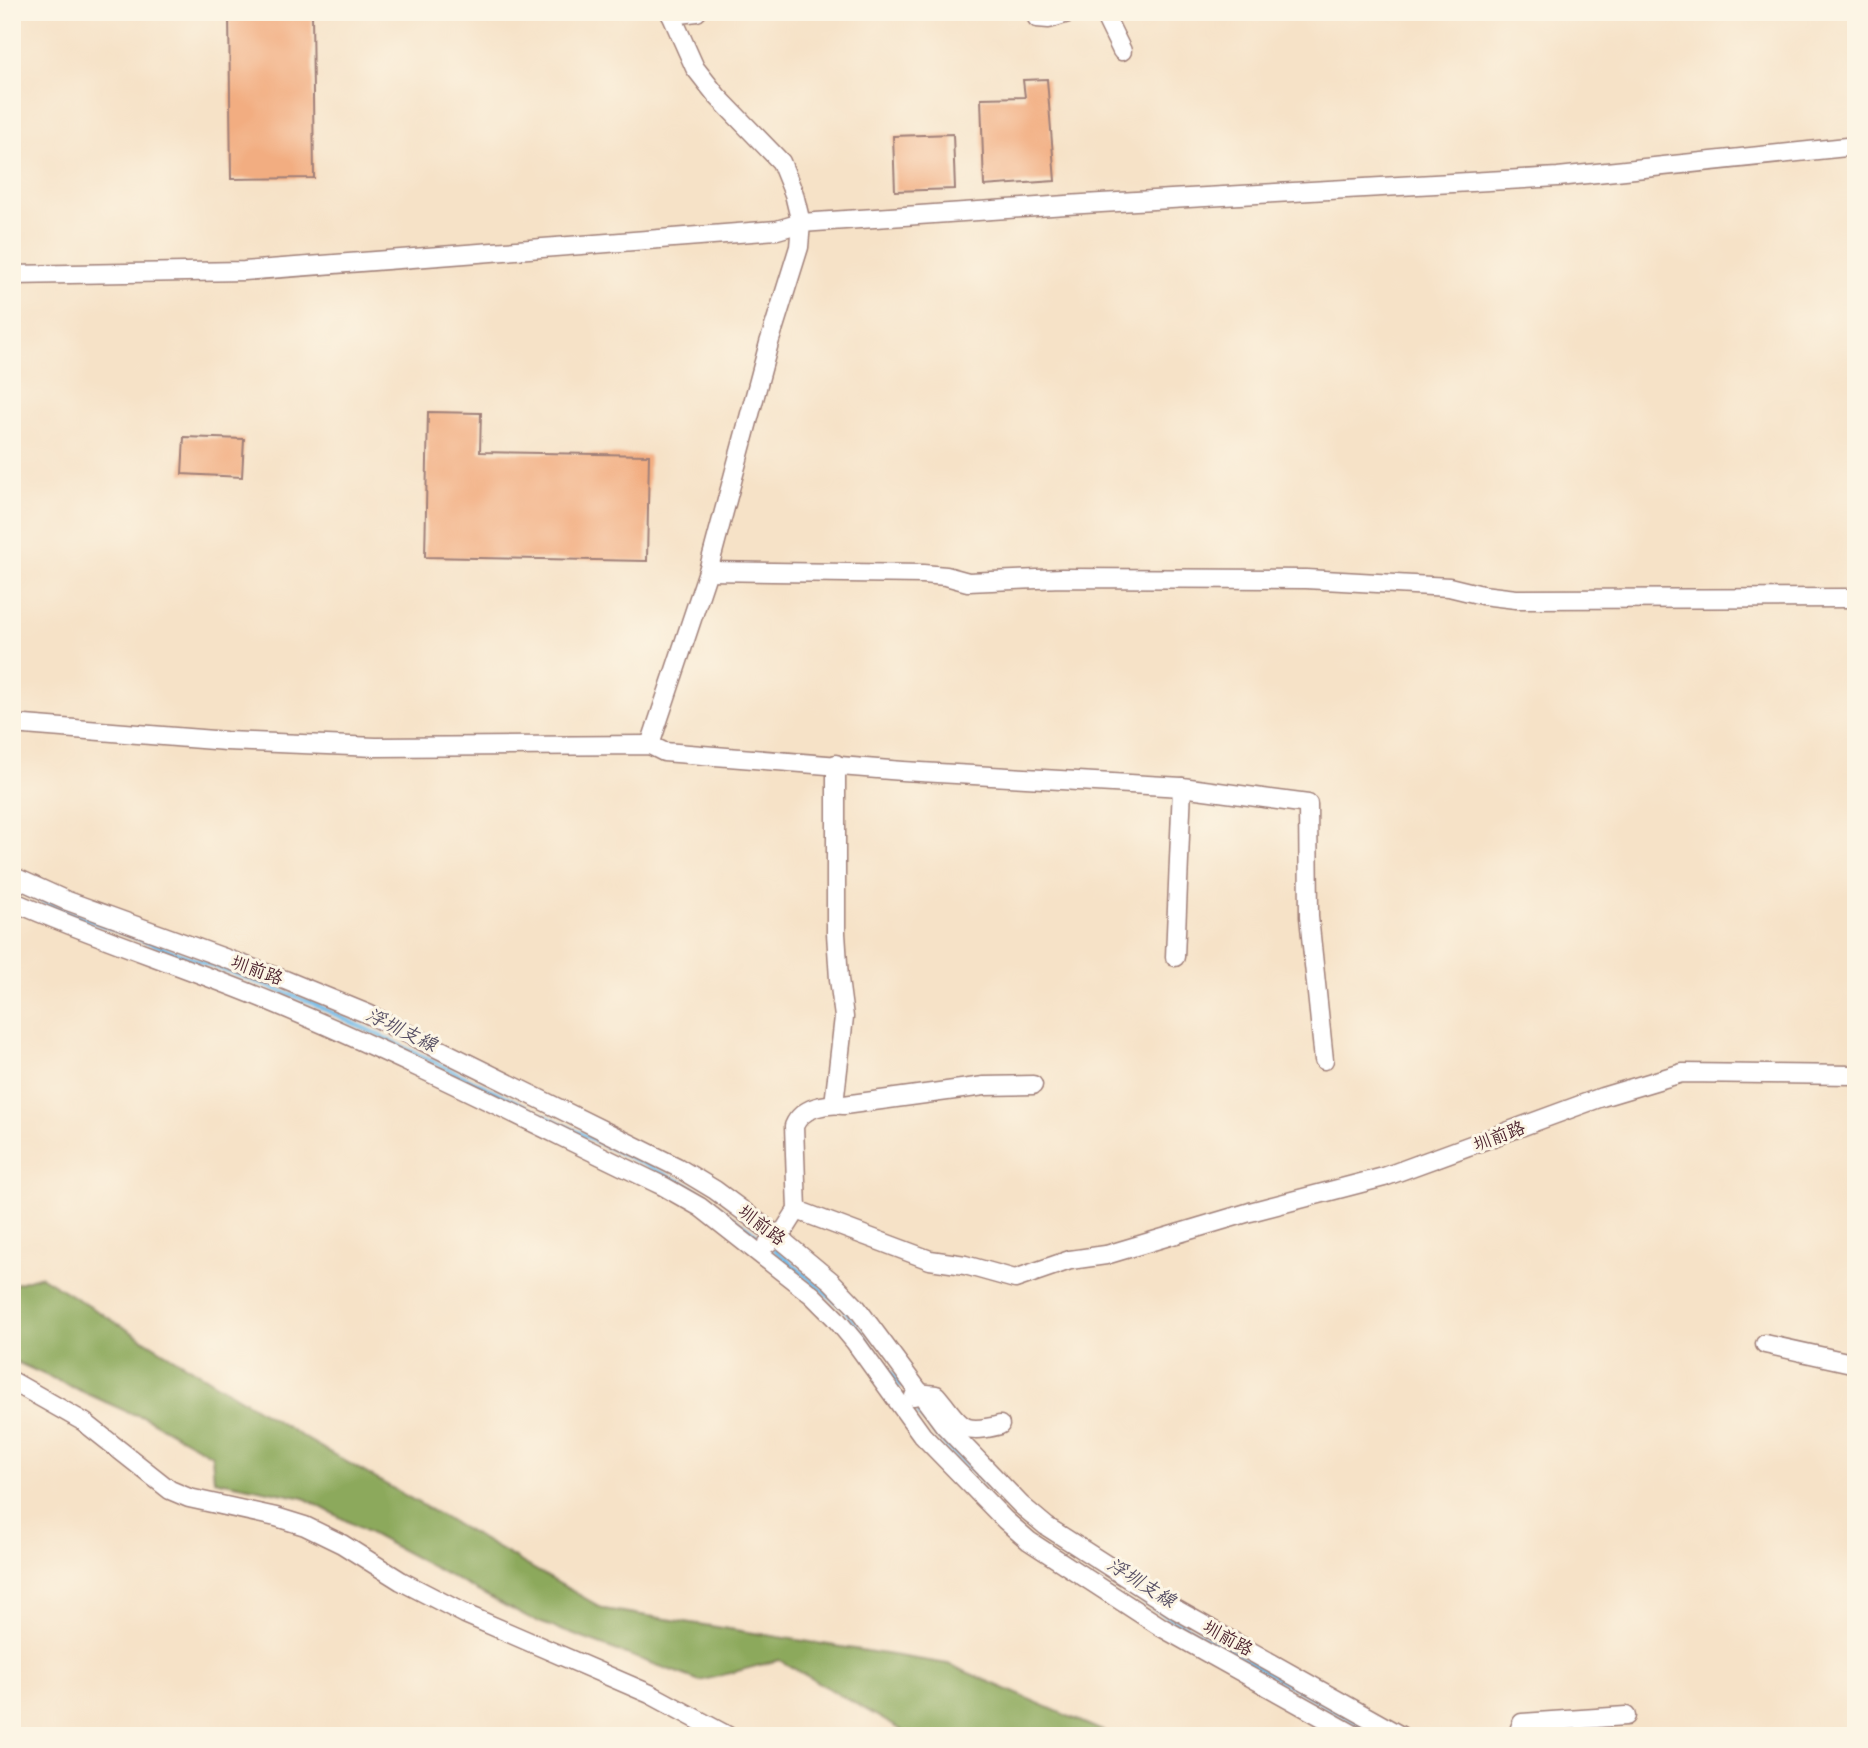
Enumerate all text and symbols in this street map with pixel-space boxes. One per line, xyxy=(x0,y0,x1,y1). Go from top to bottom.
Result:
street label: 圳前路 xyxy=(228,950,286,991)
water label: 浮圳支線 xyxy=(362,1002,442,1058)
street label: 圳前路 xyxy=(1470,1116,1529,1157)
street label: 圳前路 xyxy=(733,1200,790,1251)
water label: 浮圳支線 xyxy=(1103,1553,1181,1614)
street label: 圳前路 xyxy=(1199,1615,1257,1662)

